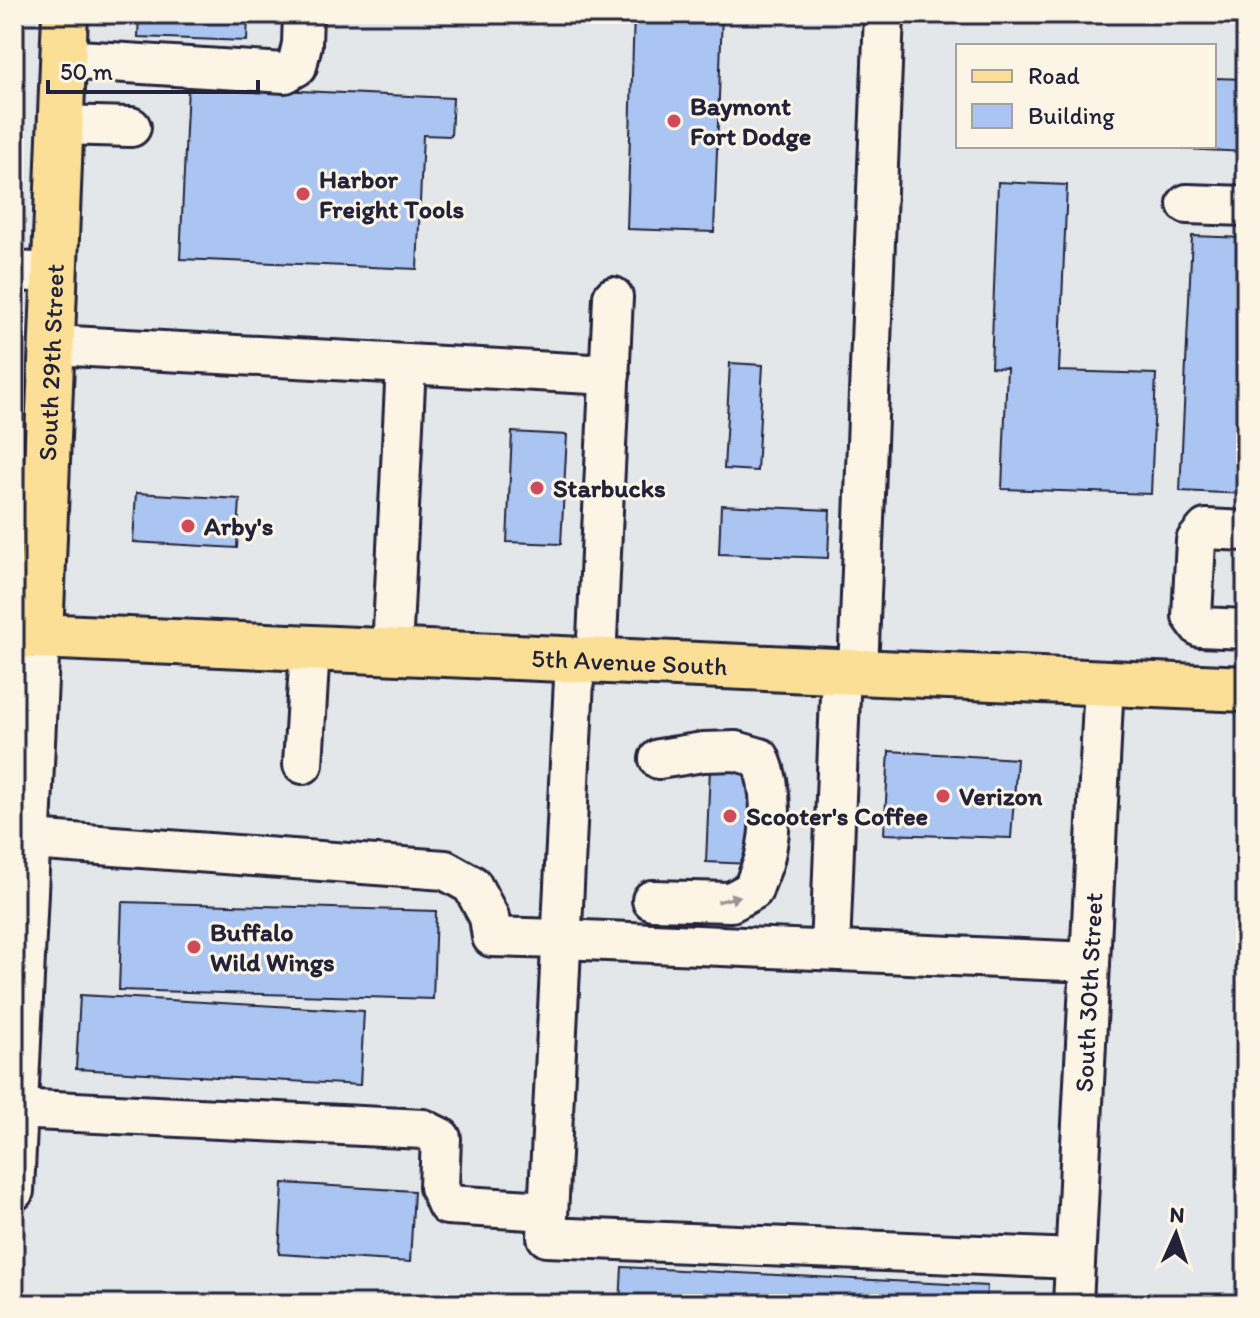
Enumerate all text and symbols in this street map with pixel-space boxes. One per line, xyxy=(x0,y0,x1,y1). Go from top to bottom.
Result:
scale bar xyxy=(48,44,258,94)
legend xyxy=(956,44,1216,148)
text: 50 m xyxy=(60,57,113,86)
text: Road xyxy=(1028,61,1080,90)
place label: Baymont Fort Dodge xyxy=(690,90,811,152)
text: Building xyxy=(1028,101,1115,130)
marker: Baymont Fort Dodge xyxy=(665,112,683,130)
place label: Harbor Freight Tools xyxy=(319,163,465,225)
marker: Harbor Freight Tools xyxy=(294,185,312,203)
street label: South 29th Street xyxy=(31,263,71,461)
place label: Starbucks xyxy=(553,472,666,504)
marker: Starbucks xyxy=(528,479,546,497)
place label: Arby's xyxy=(203,510,273,542)
marker: Arby's xyxy=(179,517,197,535)
street label: 5th Avenue South xyxy=(531,642,728,682)
place label: Verizon xyxy=(959,780,1043,812)
marker: Verizon xyxy=(934,787,952,805)
place label: Scooter's Coffee xyxy=(746,800,928,832)
marker: Scooter's Coffee xyxy=(721,807,739,825)
street label: South 30th Street xyxy=(1068,891,1110,1093)
one-way arrow xyxy=(717,892,742,905)
place label: Buffalo Wild Wings xyxy=(210,916,335,978)
marker: Buffalo Wild Wings xyxy=(185,938,203,956)
north arrow xyxy=(1136,1194,1216,1274)
text: N xyxy=(1169,1201,1185,1228)

